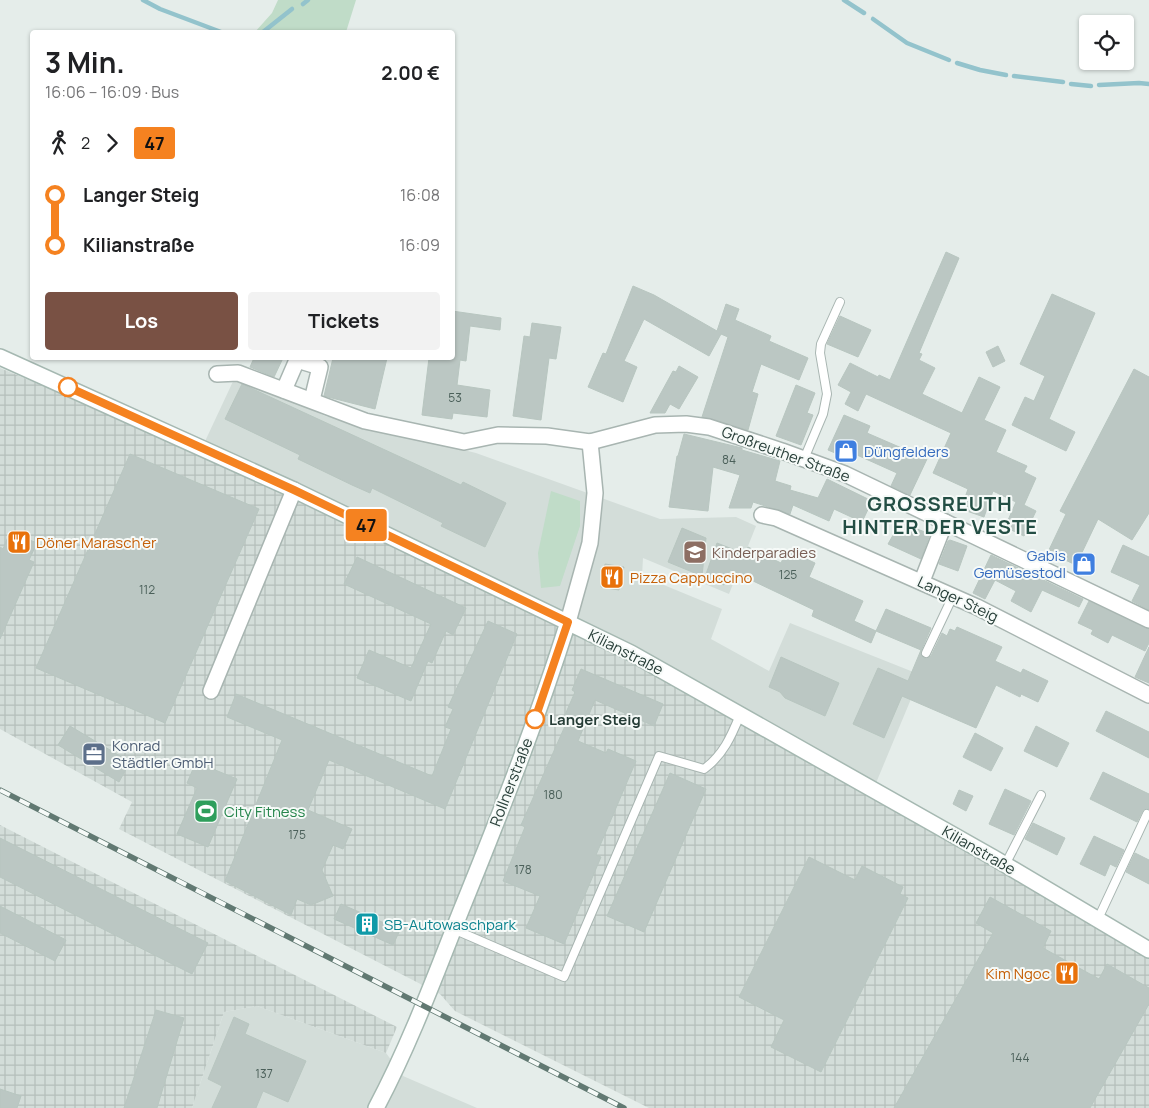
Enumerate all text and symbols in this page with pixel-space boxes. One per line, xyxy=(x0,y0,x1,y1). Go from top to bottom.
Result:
map controls xyxy=(1079,15,1134,70)
button: locate xyxy=(1079,15,1134,70)
text: 3 Min. xyxy=(45,43,125,81)
text: 2.00 € xyxy=(381,60,440,86)
text: 16:06 – 16:09 · Bus xyxy=(45,81,179,103)
icon: walk xyxy=(45,129,73,157)
icon: forward xyxy=(98,129,126,157)
text: 47 xyxy=(144,131,165,155)
text: 2 xyxy=(81,132,90,154)
text: Langer Steig xyxy=(83,182,199,208)
text: 16:08 xyxy=(400,184,440,206)
text: Kilianstraße xyxy=(83,232,194,258)
text: 16:09 xyxy=(399,234,440,256)
button: Los xyxy=(45,292,238,350)
button: Tickets xyxy=(248,292,440,350)
unlabelled marker xyxy=(58,377,78,397)
house number: 53 xyxy=(448,389,462,406)
street label: Großreuther Straße xyxy=(719,421,853,487)
shop icon: Düngfelders xyxy=(833,438,859,464)
place label: Düngfelders xyxy=(864,441,949,462)
house number: 84 xyxy=(722,451,736,468)
district label: GROSSREUTH HINTER DER VESTE xyxy=(842,490,1038,540)
line badge: 47 xyxy=(344,509,388,541)
text: 47 xyxy=(356,513,376,537)
restaurant icon: Döner Marasch'er xyxy=(6,529,32,555)
place label: Döner Marasch'er xyxy=(36,532,157,553)
school or university icon: Kinderparadies xyxy=(682,539,708,565)
place label: Kinderparadies xyxy=(712,542,816,563)
place label: Gabis Gemüsestodl xyxy=(974,545,1066,583)
shop icon: Gabis Gemüsestodl xyxy=(1071,551,1097,577)
restaurant icon: Pizza Cappuccino xyxy=(599,564,625,590)
house number: 125 xyxy=(779,566,797,583)
place label: Pizza Cappuccino xyxy=(630,567,753,588)
street label: Langer Steig xyxy=(914,571,1002,627)
house number: 112 xyxy=(139,581,155,598)
street label: Kilianstraße xyxy=(585,624,667,680)
marker: Langer Steig xyxy=(525,709,545,729)
place label: Langer Steig xyxy=(549,709,641,730)
place label: Konrad Städtler GmbH xyxy=(112,735,214,773)
street label: Rollnerstraße xyxy=(485,735,538,829)
office icon: Konrad Städtler GmbH xyxy=(81,741,107,767)
house number: 180 xyxy=(544,786,562,803)
sports icon: City Fitness xyxy=(193,798,219,824)
place label: City Fitness xyxy=(224,801,305,822)
street label: Kilianstraße xyxy=(938,820,1020,880)
house number: 175 xyxy=(288,826,306,843)
house number: 178 xyxy=(514,861,532,878)
building icon: SB-Autowaschpark xyxy=(354,911,380,937)
place label: SB-Autowaschpark xyxy=(384,914,517,935)
restaurant icon: Kim Ngoc xyxy=(1054,960,1080,986)
place label: Kim Ngoc xyxy=(986,963,1050,984)
house number: 144 xyxy=(1011,1049,1029,1066)
house number: 137 xyxy=(255,1065,273,1082)

